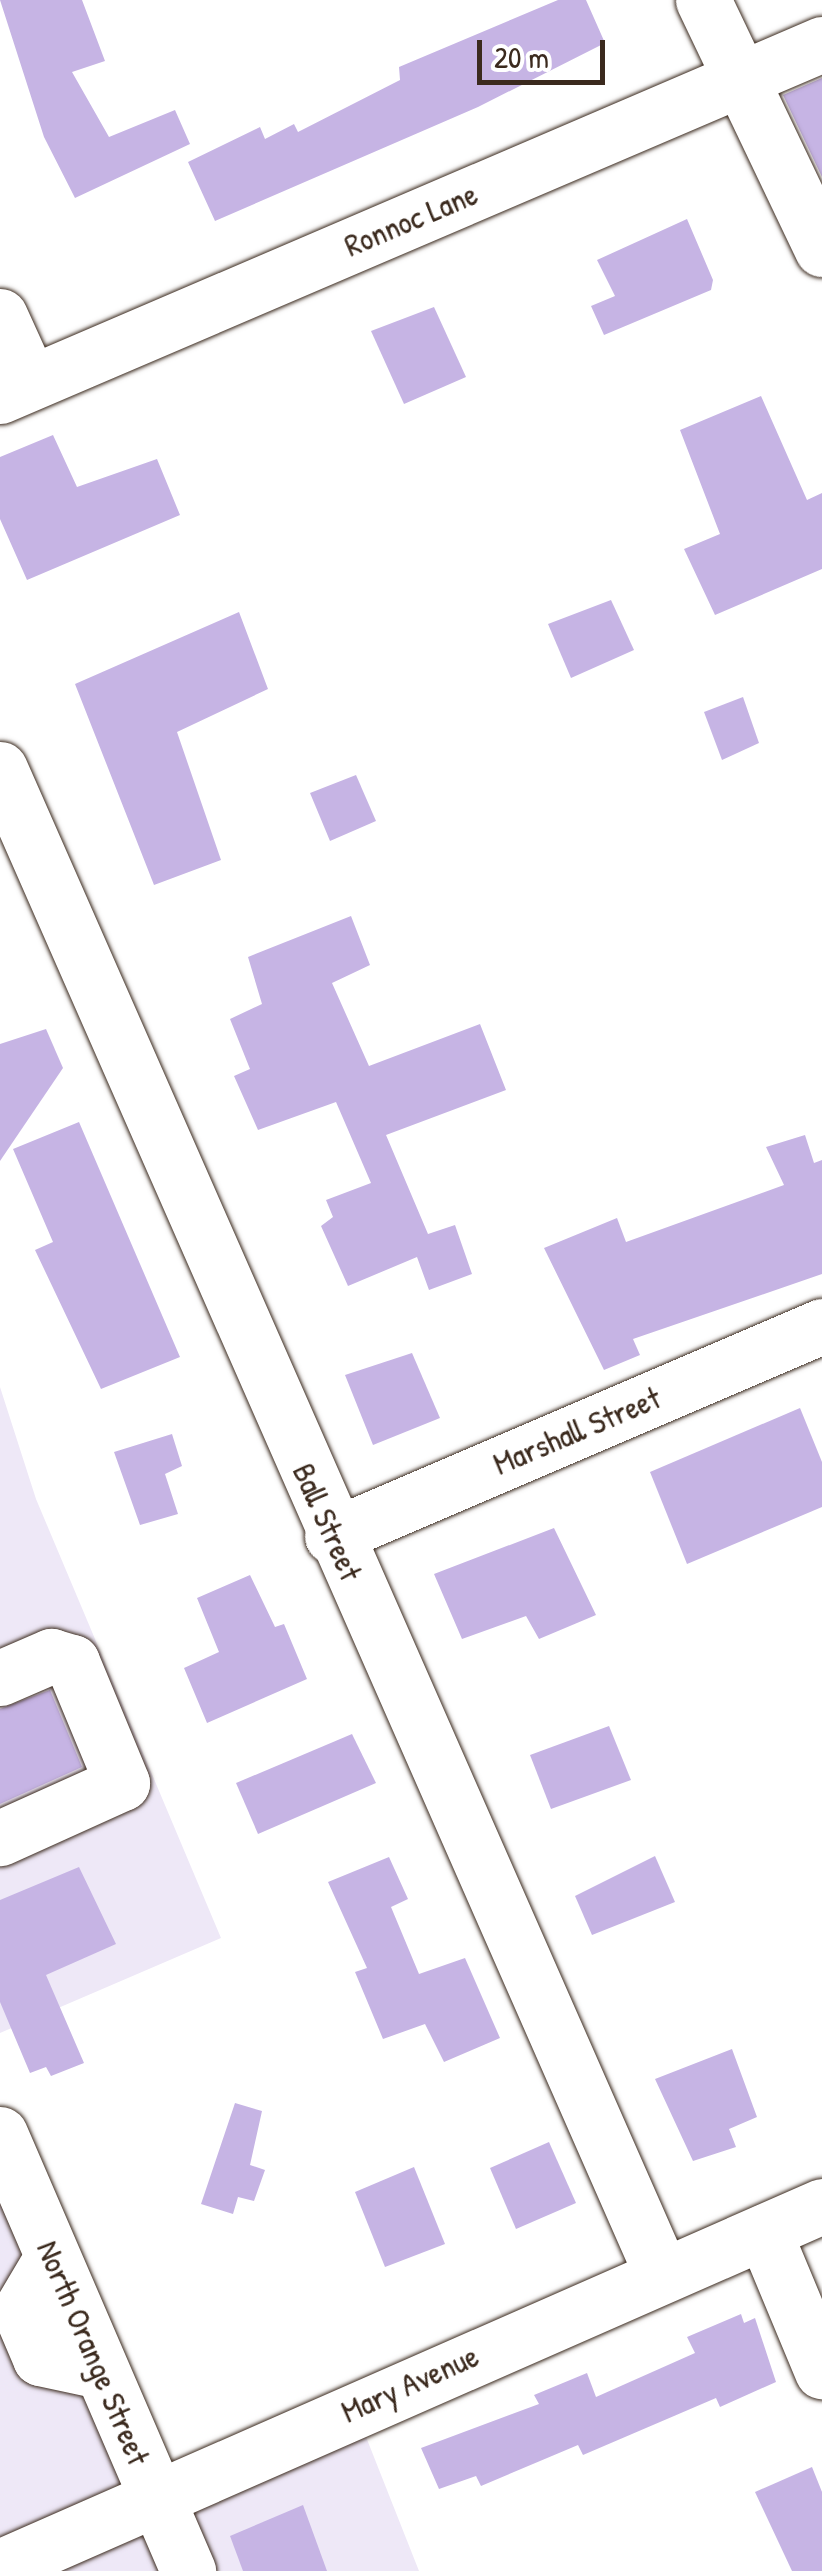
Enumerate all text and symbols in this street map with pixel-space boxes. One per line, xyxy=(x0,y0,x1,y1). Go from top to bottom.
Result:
scale bar xyxy=(482,20,610,82)
text: 20 m xyxy=(494,37,549,77)
street label: Ronnoc Lane xyxy=(339,175,483,265)
street label: Marshall Street xyxy=(488,1379,666,1483)
street label: Ball Street xyxy=(284,1457,370,1587)
street label: North Orange Street xyxy=(28,2235,158,2471)
street label: Mary Avenue xyxy=(336,2337,484,2431)

